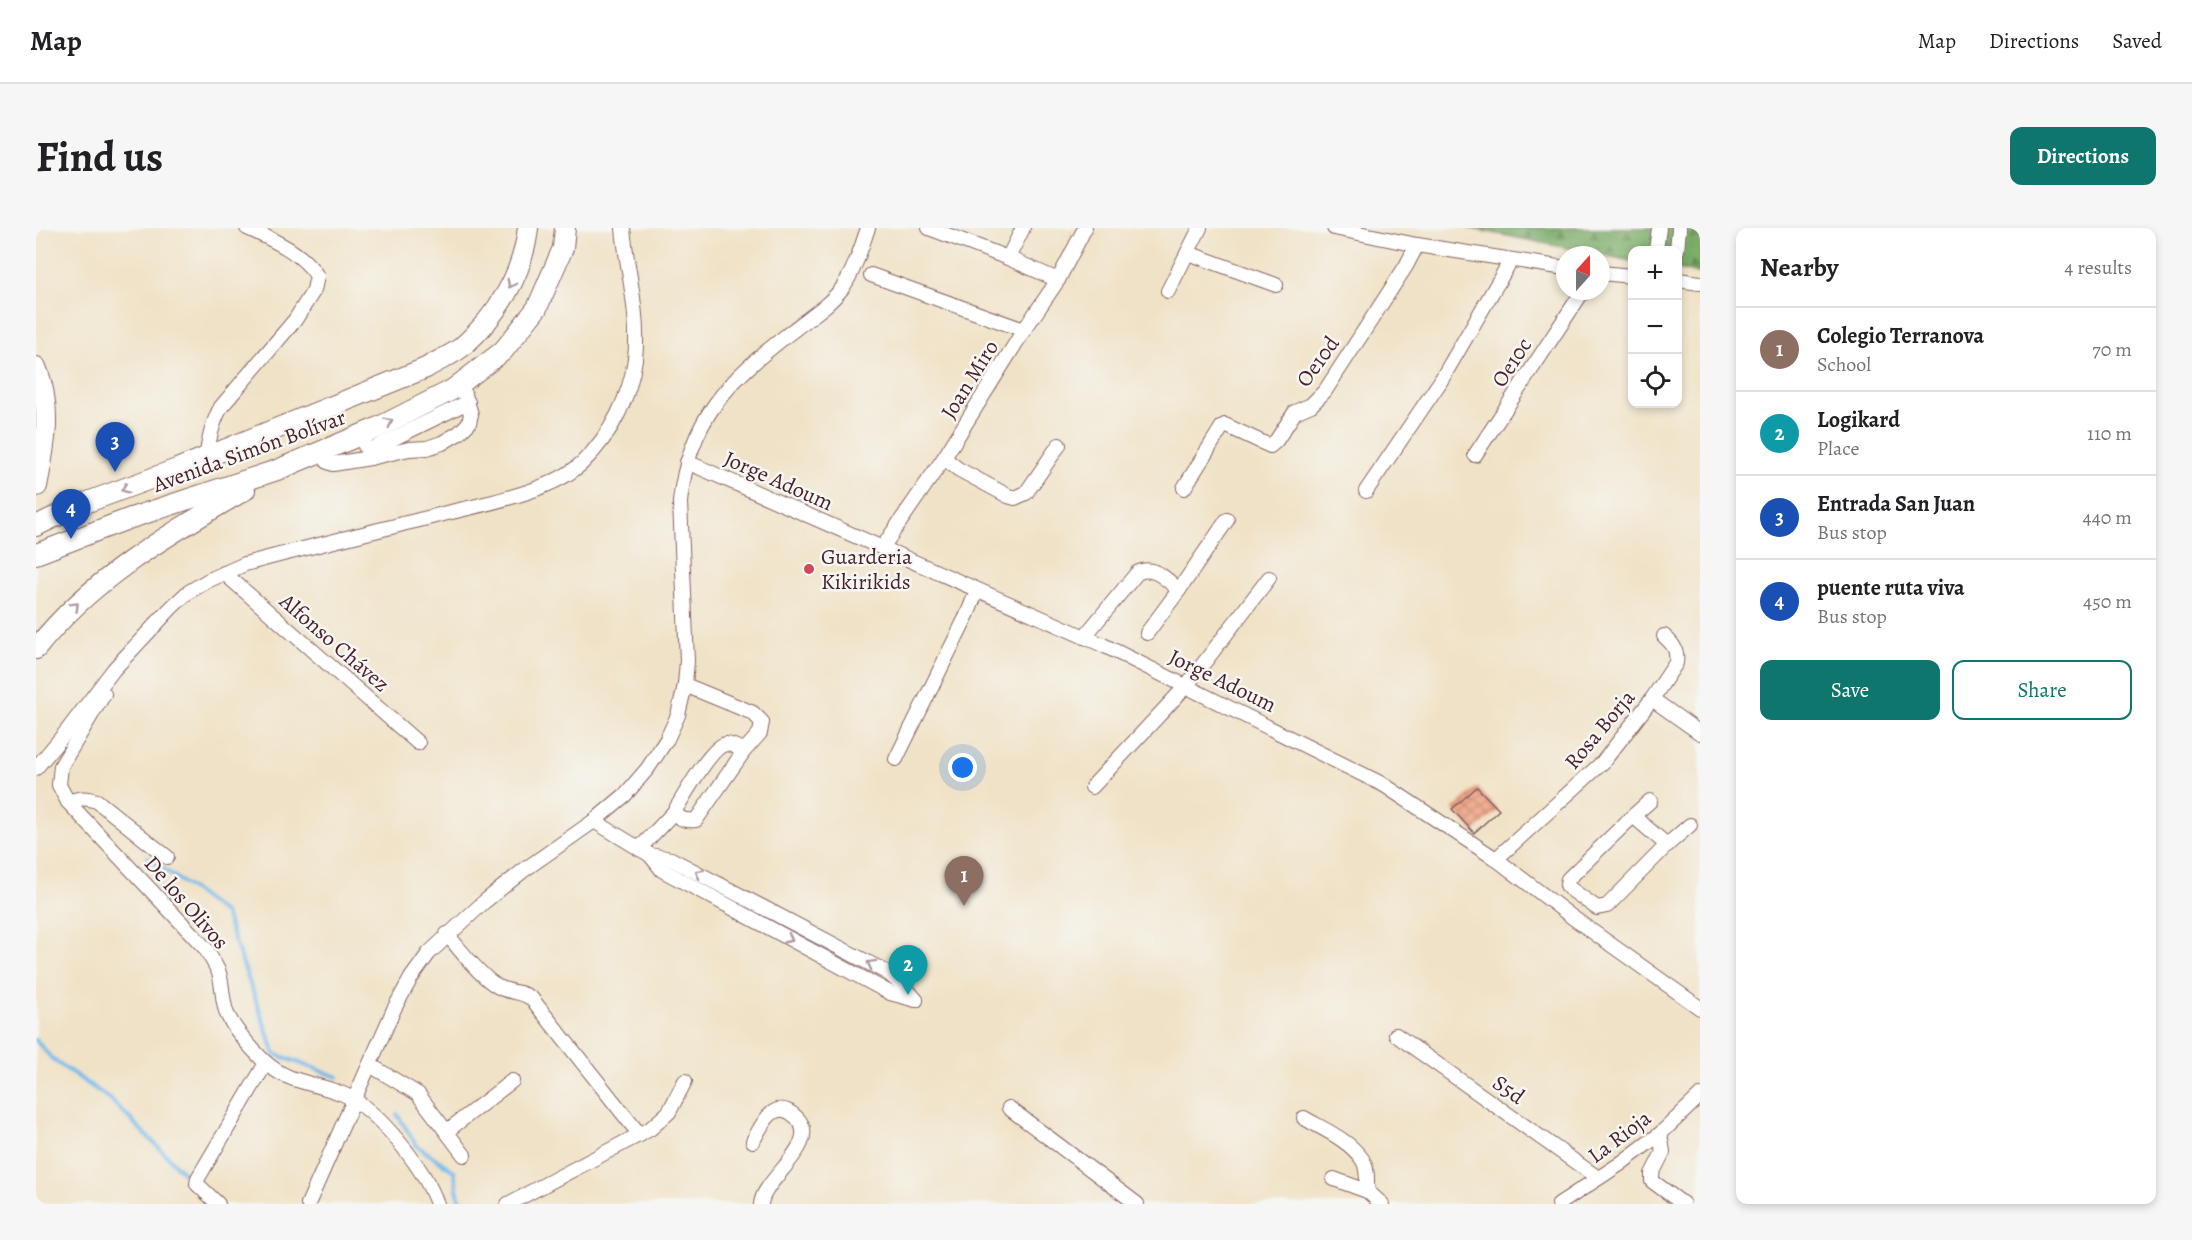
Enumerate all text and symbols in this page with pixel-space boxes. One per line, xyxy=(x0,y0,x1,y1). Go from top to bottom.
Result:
text: Map xyxy=(30,22,82,60)
text: Map xyxy=(1918,27,1956,55)
text: Directions xyxy=(1989,27,2079,55)
text: Saved xyxy=(2112,27,2162,55)
button: Directions xyxy=(2010,127,2156,185)
text: Find us xyxy=(36,128,163,185)
north arrow xyxy=(1556,246,1610,300)
map controls xyxy=(1628,246,1682,408)
button: + xyxy=(1628,246,1682,300)
text: Nearby xyxy=(1760,250,1839,285)
text: 4 results xyxy=(2064,254,2132,281)
one-way arrow xyxy=(507,277,519,288)
button: − xyxy=(1628,300,1682,354)
text: Colegio Terranova xyxy=(1817,321,1984,351)
street label: Oe10d xyxy=(1289,330,1347,393)
street label: Oe10c xyxy=(1485,332,1539,393)
street label: Joan Miro xyxy=(934,334,1006,425)
text: 1 xyxy=(1776,336,1783,363)
text: 70 m xyxy=(2092,336,2132,363)
text: School xyxy=(1817,351,1871,378)
button: locate xyxy=(1628,354,1682,408)
street label: Avenida Simón Bolívar xyxy=(148,402,350,500)
text: Logikard xyxy=(1817,405,1900,435)
one-way arrow xyxy=(383,418,393,429)
text: 2 xyxy=(1775,420,1784,447)
text: 110 m xyxy=(2087,420,2132,447)
pin: 3 xyxy=(96,422,134,472)
text: Place xyxy=(1817,435,1859,462)
street label: Jorge Adoum xyxy=(719,444,838,518)
one-way arrow xyxy=(120,481,131,494)
text: Entrada San Juan xyxy=(1817,489,1975,519)
pin: 4 xyxy=(51,490,90,539)
text: 3 xyxy=(1775,504,1784,531)
text: 440 m xyxy=(2083,504,2132,531)
text: Bus stop xyxy=(1817,519,1887,546)
place label: Guarderia Kikirikids xyxy=(821,542,913,597)
marker: Guarderia Kikirikids xyxy=(802,562,816,576)
text: puente ruta viva xyxy=(1817,573,1965,603)
street label: Alfonso Chávez xyxy=(272,586,396,699)
text: 4 xyxy=(1775,588,1784,615)
text: 450 m xyxy=(2083,588,2132,615)
one-way arrow xyxy=(68,602,79,613)
text: Bus stop xyxy=(1817,603,1887,630)
street label: Jorge Adoum xyxy=(1164,642,1281,720)
button: Save xyxy=(1760,660,1940,720)
button: Share xyxy=(1952,660,2132,720)
street label: Rosa Borja xyxy=(1558,683,1642,776)
your location xyxy=(948,753,977,782)
street label: De los Olivos xyxy=(137,849,235,956)
pin: 1 xyxy=(944,856,984,906)
one-way arrow xyxy=(694,869,705,880)
one-way arrow xyxy=(783,932,793,943)
pin: 2 xyxy=(888,946,928,995)
one-way arrow xyxy=(867,960,877,971)
street label: S5d xyxy=(1486,1068,1531,1112)
street label: La Rioja xyxy=(1582,1103,1658,1170)

